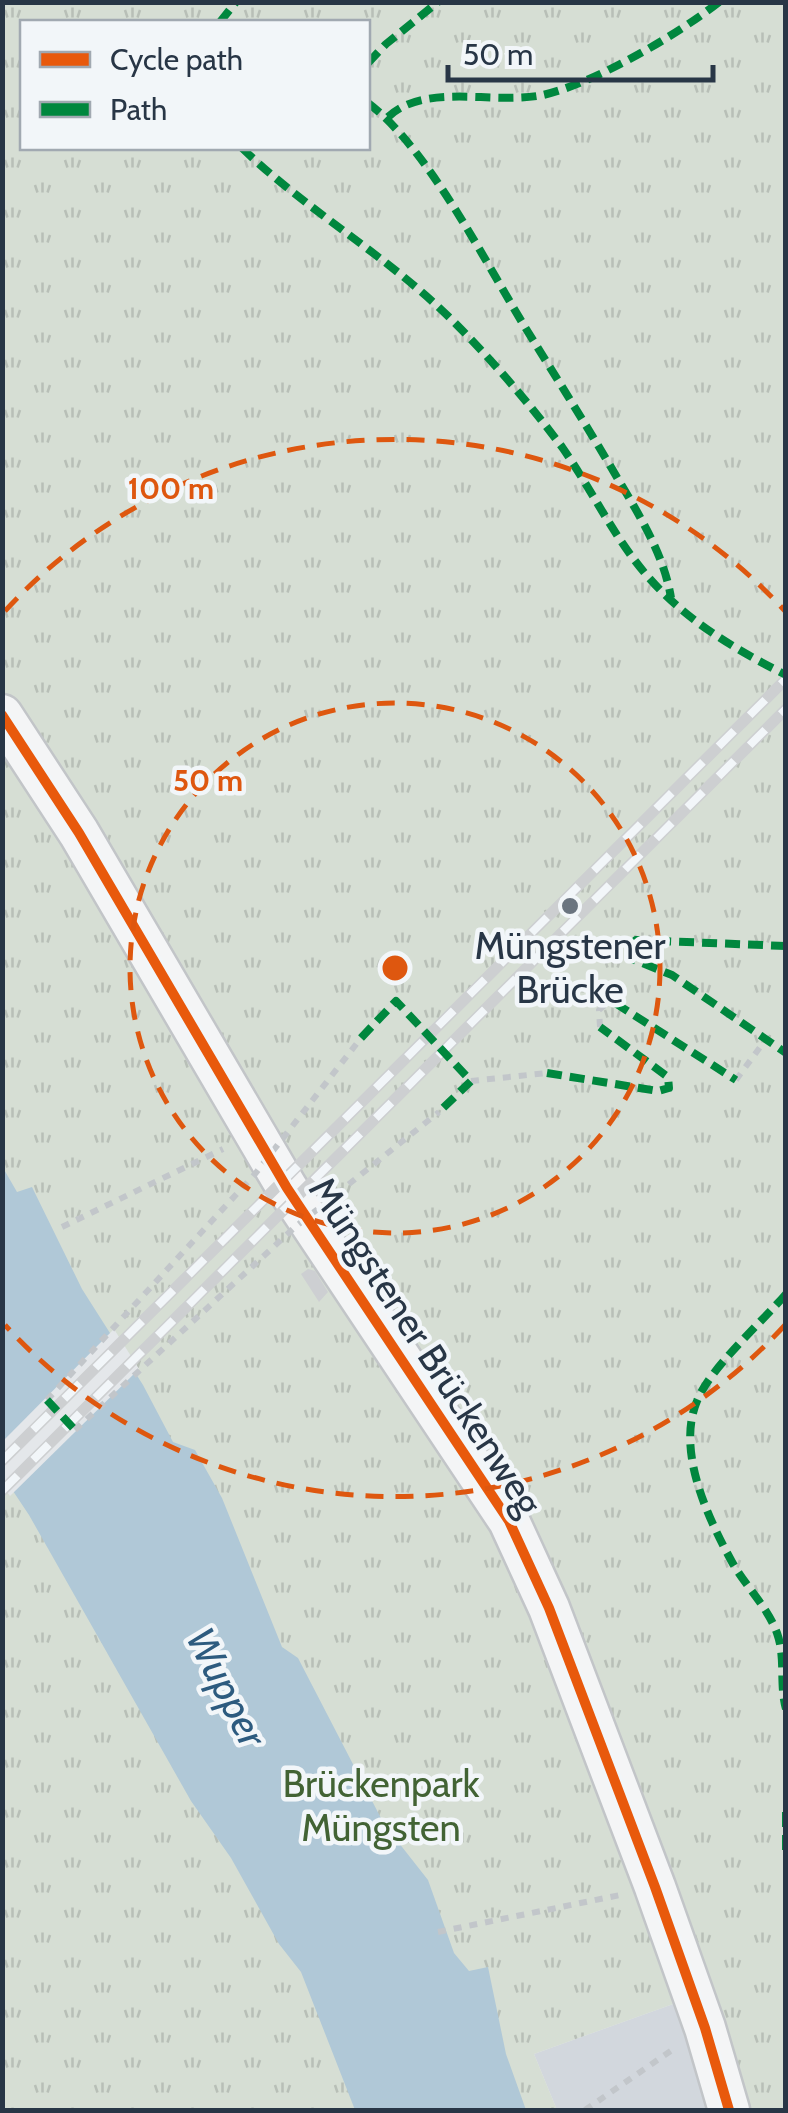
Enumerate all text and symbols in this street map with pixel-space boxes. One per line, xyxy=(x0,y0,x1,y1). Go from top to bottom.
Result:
legend xyxy=(20,20,370,150)
scale bar xyxy=(448,20,713,82)
text: 50 m xyxy=(463,36,533,73)
text: Cycle path xyxy=(110,41,243,78)
text: Path xyxy=(110,91,167,128)
text: 100 m xyxy=(128,470,214,507)
text: 50 m xyxy=(173,762,243,799)
marker: Müngstener Brücke xyxy=(559,895,581,917)
place label: Müngstener Brücke xyxy=(474,922,666,1013)
centre of rings xyxy=(377,950,413,986)
street label: Müngstener Brückenweg xyxy=(299,1168,553,1525)
water label: Wupper xyxy=(176,1619,278,1756)
park label: Brückenpark Müngsten xyxy=(283,1760,479,1851)

